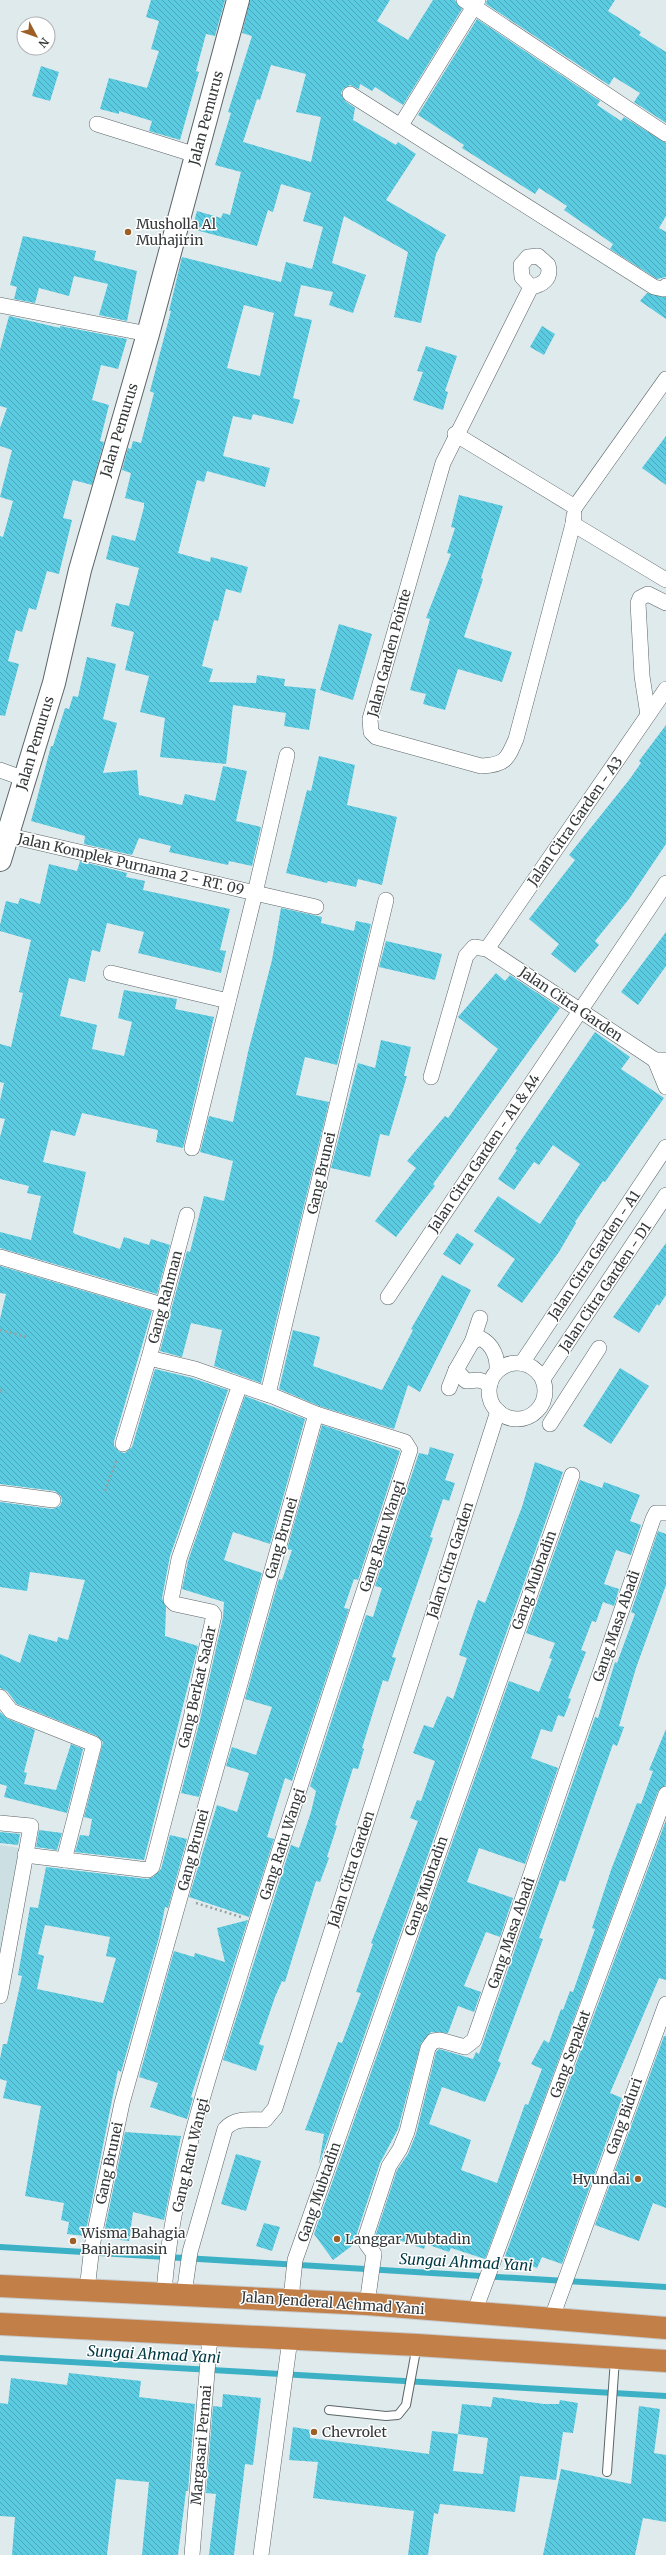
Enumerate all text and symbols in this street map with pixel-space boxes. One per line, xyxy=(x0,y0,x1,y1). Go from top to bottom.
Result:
north arrow xyxy=(16,16,56,56)
text: N xyxy=(35,35,52,51)
street label: Jalan Pemurus xyxy=(184,69,227,168)
place label: Musholla Al Muhajirin xyxy=(136,215,217,249)
marker: Musholla Al Muhajirin xyxy=(123,227,133,237)
street label: Jalan Pemurus xyxy=(96,381,142,480)
street label: Jalan Garden Pointe xyxy=(363,587,415,720)
street label: Jalan Pemurus xyxy=(12,694,58,793)
street label: Jalan Citra Garden - A3 xyxy=(523,753,627,890)
street label: Jalan Komplek Purnama 2 - RT. 09 xyxy=(15,829,246,899)
street label: Jalan Citra Garden xyxy=(515,962,626,1045)
street label: Jalan Citra Garden - A1 & A4 xyxy=(424,1070,544,1237)
street label: Gang Brunei xyxy=(303,1130,339,1216)
street label: Jalan Citra Garden - A1 xyxy=(543,1187,644,1324)
street label: Jalan Citra Garden - D1 xyxy=(554,1219,655,1356)
street label: Gang Rahman xyxy=(144,1248,186,1346)
street label: Gang Ratu Wangi xyxy=(355,1477,409,1594)
street label: Gang Brunei xyxy=(261,1495,301,1581)
street label: Jalan Citra Garden xyxy=(422,1500,477,1621)
street label: Gang Mubtadin xyxy=(508,1528,560,1632)
street label: Gang Masa Abadi xyxy=(588,1567,644,1684)
street label: Gang Berkat Sadar xyxy=(174,1624,220,1750)
street label: Gang Ratu Wangi xyxy=(255,1785,309,1902)
street label: Gang Brunei xyxy=(173,1807,213,1893)
street label: Jalan Citra Garden xyxy=(323,1809,378,1930)
street label: Gang Mubtadin xyxy=(400,1834,452,1938)
street label: Gang Masa Abadi xyxy=(483,1874,539,1991)
street label: Gang Sepakat xyxy=(546,2007,594,2100)
street label: Gang Biduri xyxy=(602,2075,646,2157)
street label: Gang Ratu Wangi xyxy=(168,2096,212,2214)
street label: Gang Brunei xyxy=(91,2120,127,2206)
street label: Gang Mubtadin xyxy=(293,2140,345,2244)
place label: Hyundai xyxy=(572,2170,630,2188)
marker: Hyundai xyxy=(633,2174,643,2184)
place label: Wisma Bahagia Banjarmasin xyxy=(80,2224,186,2258)
place label: Langgar Mubtadin xyxy=(345,2230,471,2248)
marker: Langgar Mubtadin xyxy=(332,2234,342,2244)
marker: Wisma Bahagia Banjarmasin xyxy=(68,2236,78,2246)
water label: Sungai Ahmad Yani xyxy=(399,2249,533,2275)
street label: Jalan Jenderal Achmad Yani xyxy=(240,2288,426,2318)
water label: Sungai Ahmad Yani xyxy=(87,2341,221,2367)
street label: Margasari Permai xyxy=(187,2384,215,2506)
place label: Chevrolet xyxy=(322,2423,387,2441)
marker: Chevrolet xyxy=(309,2427,319,2437)

